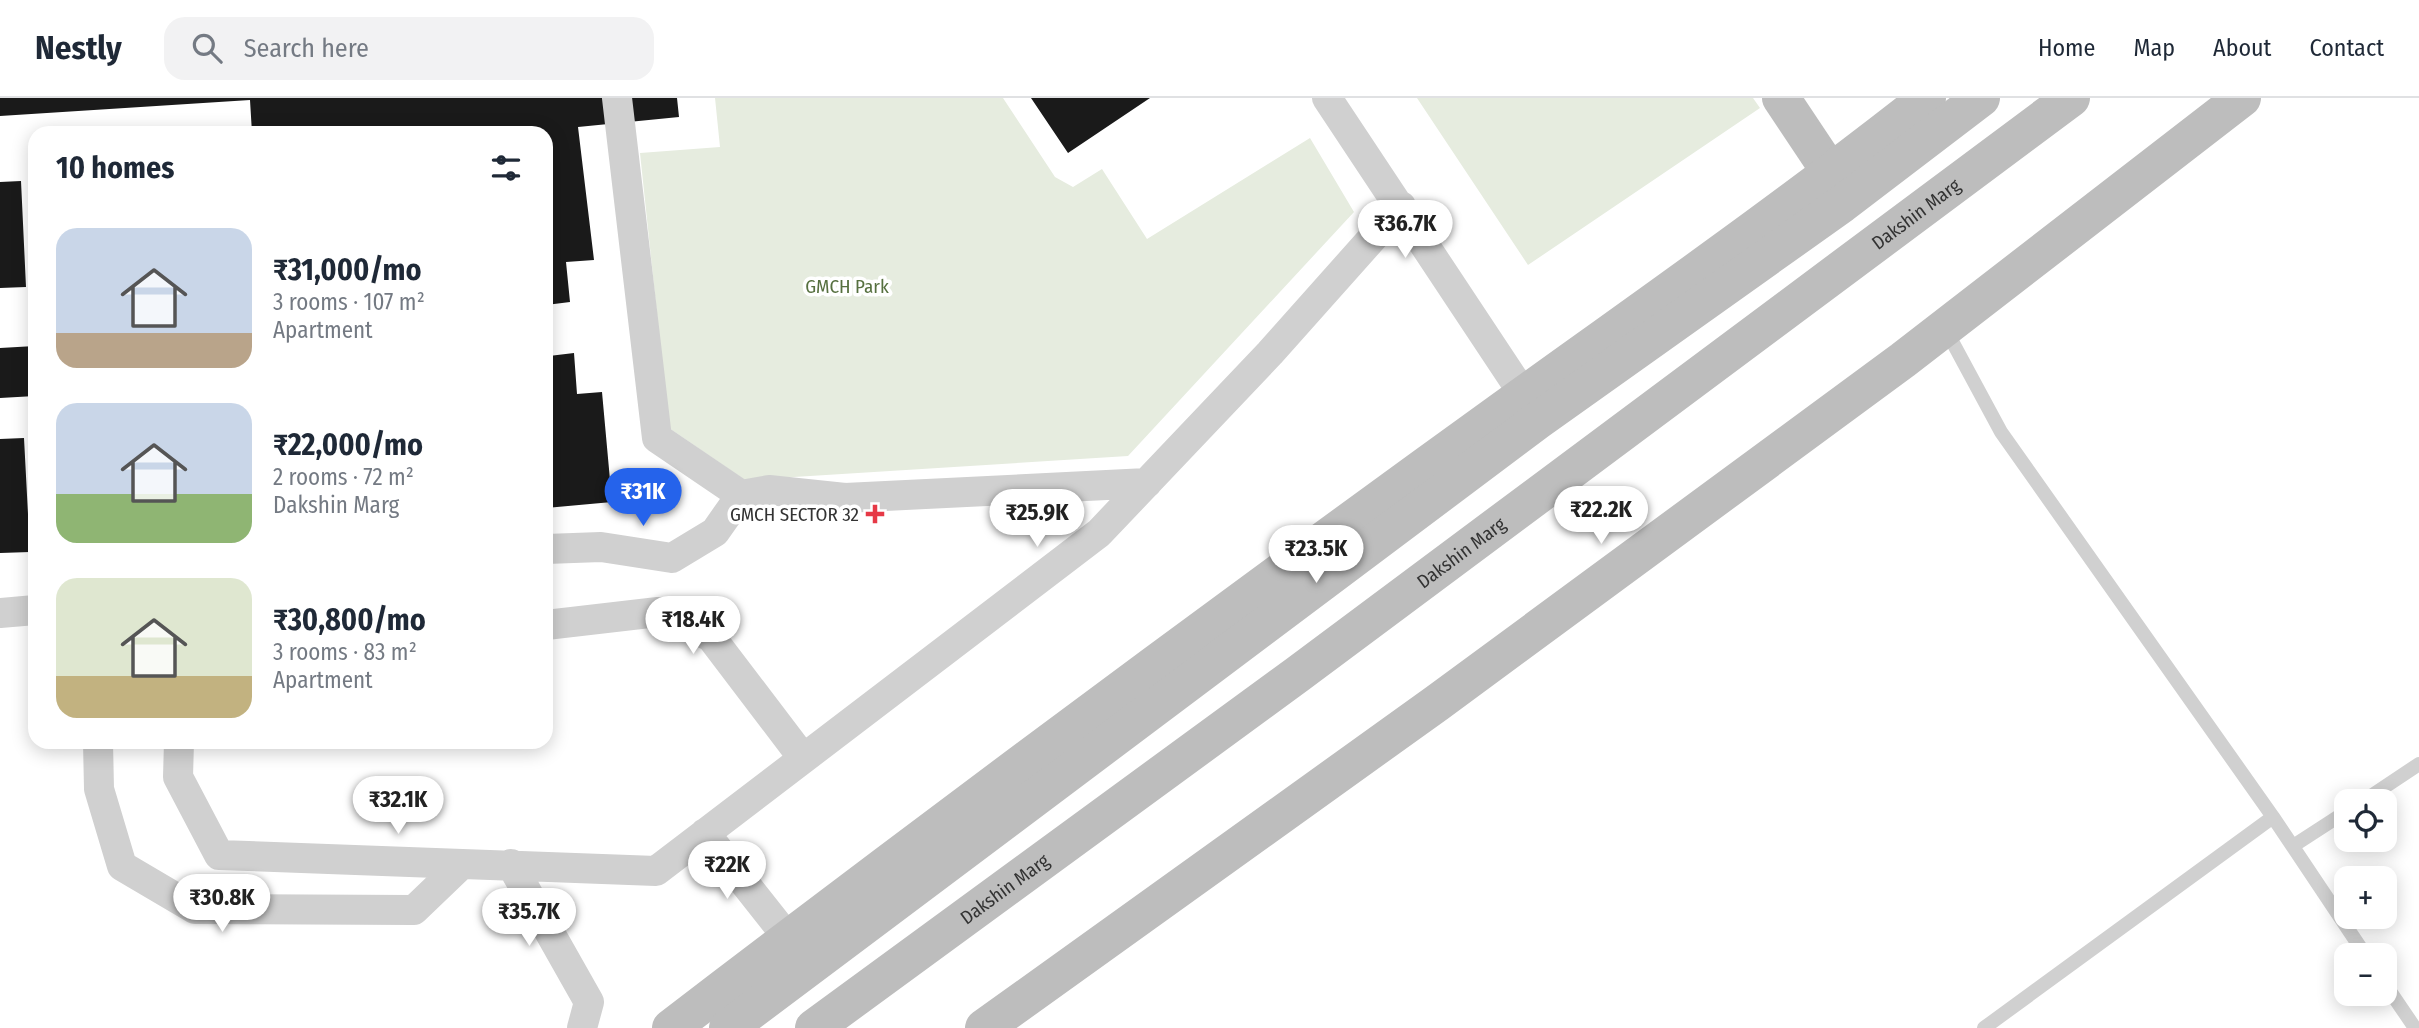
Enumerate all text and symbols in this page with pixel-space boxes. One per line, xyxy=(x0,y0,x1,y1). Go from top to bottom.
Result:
search box xyxy=(164,17,654,80)
text: Nestly xyxy=(35,28,122,68)
icon: search xyxy=(188,29,226,67)
text: Search here xyxy=(244,33,369,64)
text: Home xyxy=(2038,34,2095,62)
text: Map xyxy=(2133,34,2175,62)
text: About xyxy=(2213,34,2271,62)
text: Contact xyxy=(2309,34,2384,62)
icon: filters xyxy=(487,149,525,187)
text: 10 homes xyxy=(56,150,174,186)
street label: Dakshin Marg xyxy=(1867,173,1965,254)
pin: ₹36.7K xyxy=(1348,200,1462,260)
text: ₹36.7K xyxy=(1374,209,1436,237)
text: ₹31,000/mo xyxy=(273,252,422,288)
icon: home xyxy=(112,256,196,340)
park label: GMCH Park xyxy=(805,275,889,298)
text: 3 rooms · 107 m² xyxy=(273,288,425,316)
text: Apartment xyxy=(273,316,373,344)
text: ₹22,000/mo xyxy=(273,427,423,463)
icon: home xyxy=(112,431,196,515)
text: 2 rooms · 72 m² xyxy=(273,463,414,491)
pin: ₹31K xyxy=(602,468,684,528)
text: ₹31K xyxy=(621,477,665,505)
pin: ₹22.2K xyxy=(1544,486,1658,546)
pin: ₹25.9K xyxy=(980,490,1094,549)
text: Dakshin Marg xyxy=(273,491,399,519)
text: ₹22.2K xyxy=(1570,495,1632,523)
text: ₹25.9K xyxy=(1005,498,1069,526)
place label: GMCH SECTOR 32 xyxy=(730,503,859,526)
marker: GMCH SECTOR 32 xyxy=(865,504,885,524)
street label: Dakshin Marg xyxy=(1412,512,1510,593)
pin: ₹23.5K xyxy=(1259,526,1373,585)
text: ₹23.5K xyxy=(1285,534,1347,562)
pin: ₹18.4K xyxy=(636,596,750,656)
text: ₹30,800/mo xyxy=(273,602,426,638)
text: ₹18.4K xyxy=(661,605,725,633)
icon: home xyxy=(112,606,196,690)
text: 3 rooms · 83 m² xyxy=(273,638,417,666)
text: Apartment xyxy=(273,666,373,694)
pin: ₹32.1K xyxy=(341,776,455,836)
text: ₹32.1K xyxy=(369,785,427,813)
map controls xyxy=(2334,789,2397,1006)
button: locate xyxy=(2334,789,2397,852)
pin: ₹22K xyxy=(686,842,768,901)
street label: Dakshin Marg xyxy=(956,849,1053,929)
text: ₹22K xyxy=(704,850,750,878)
button: + xyxy=(2334,866,2397,929)
pin: ₹30.8K xyxy=(165,874,279,934)
text: ₹30.8K xyxy=(189,883,255,911)
pin: ₹35.7K xyxy=(472,888,586,948)
text: ₹35.7K xyxy=(498,897,560,925)
button: − xyxy=(2334,943,2397,1006)

